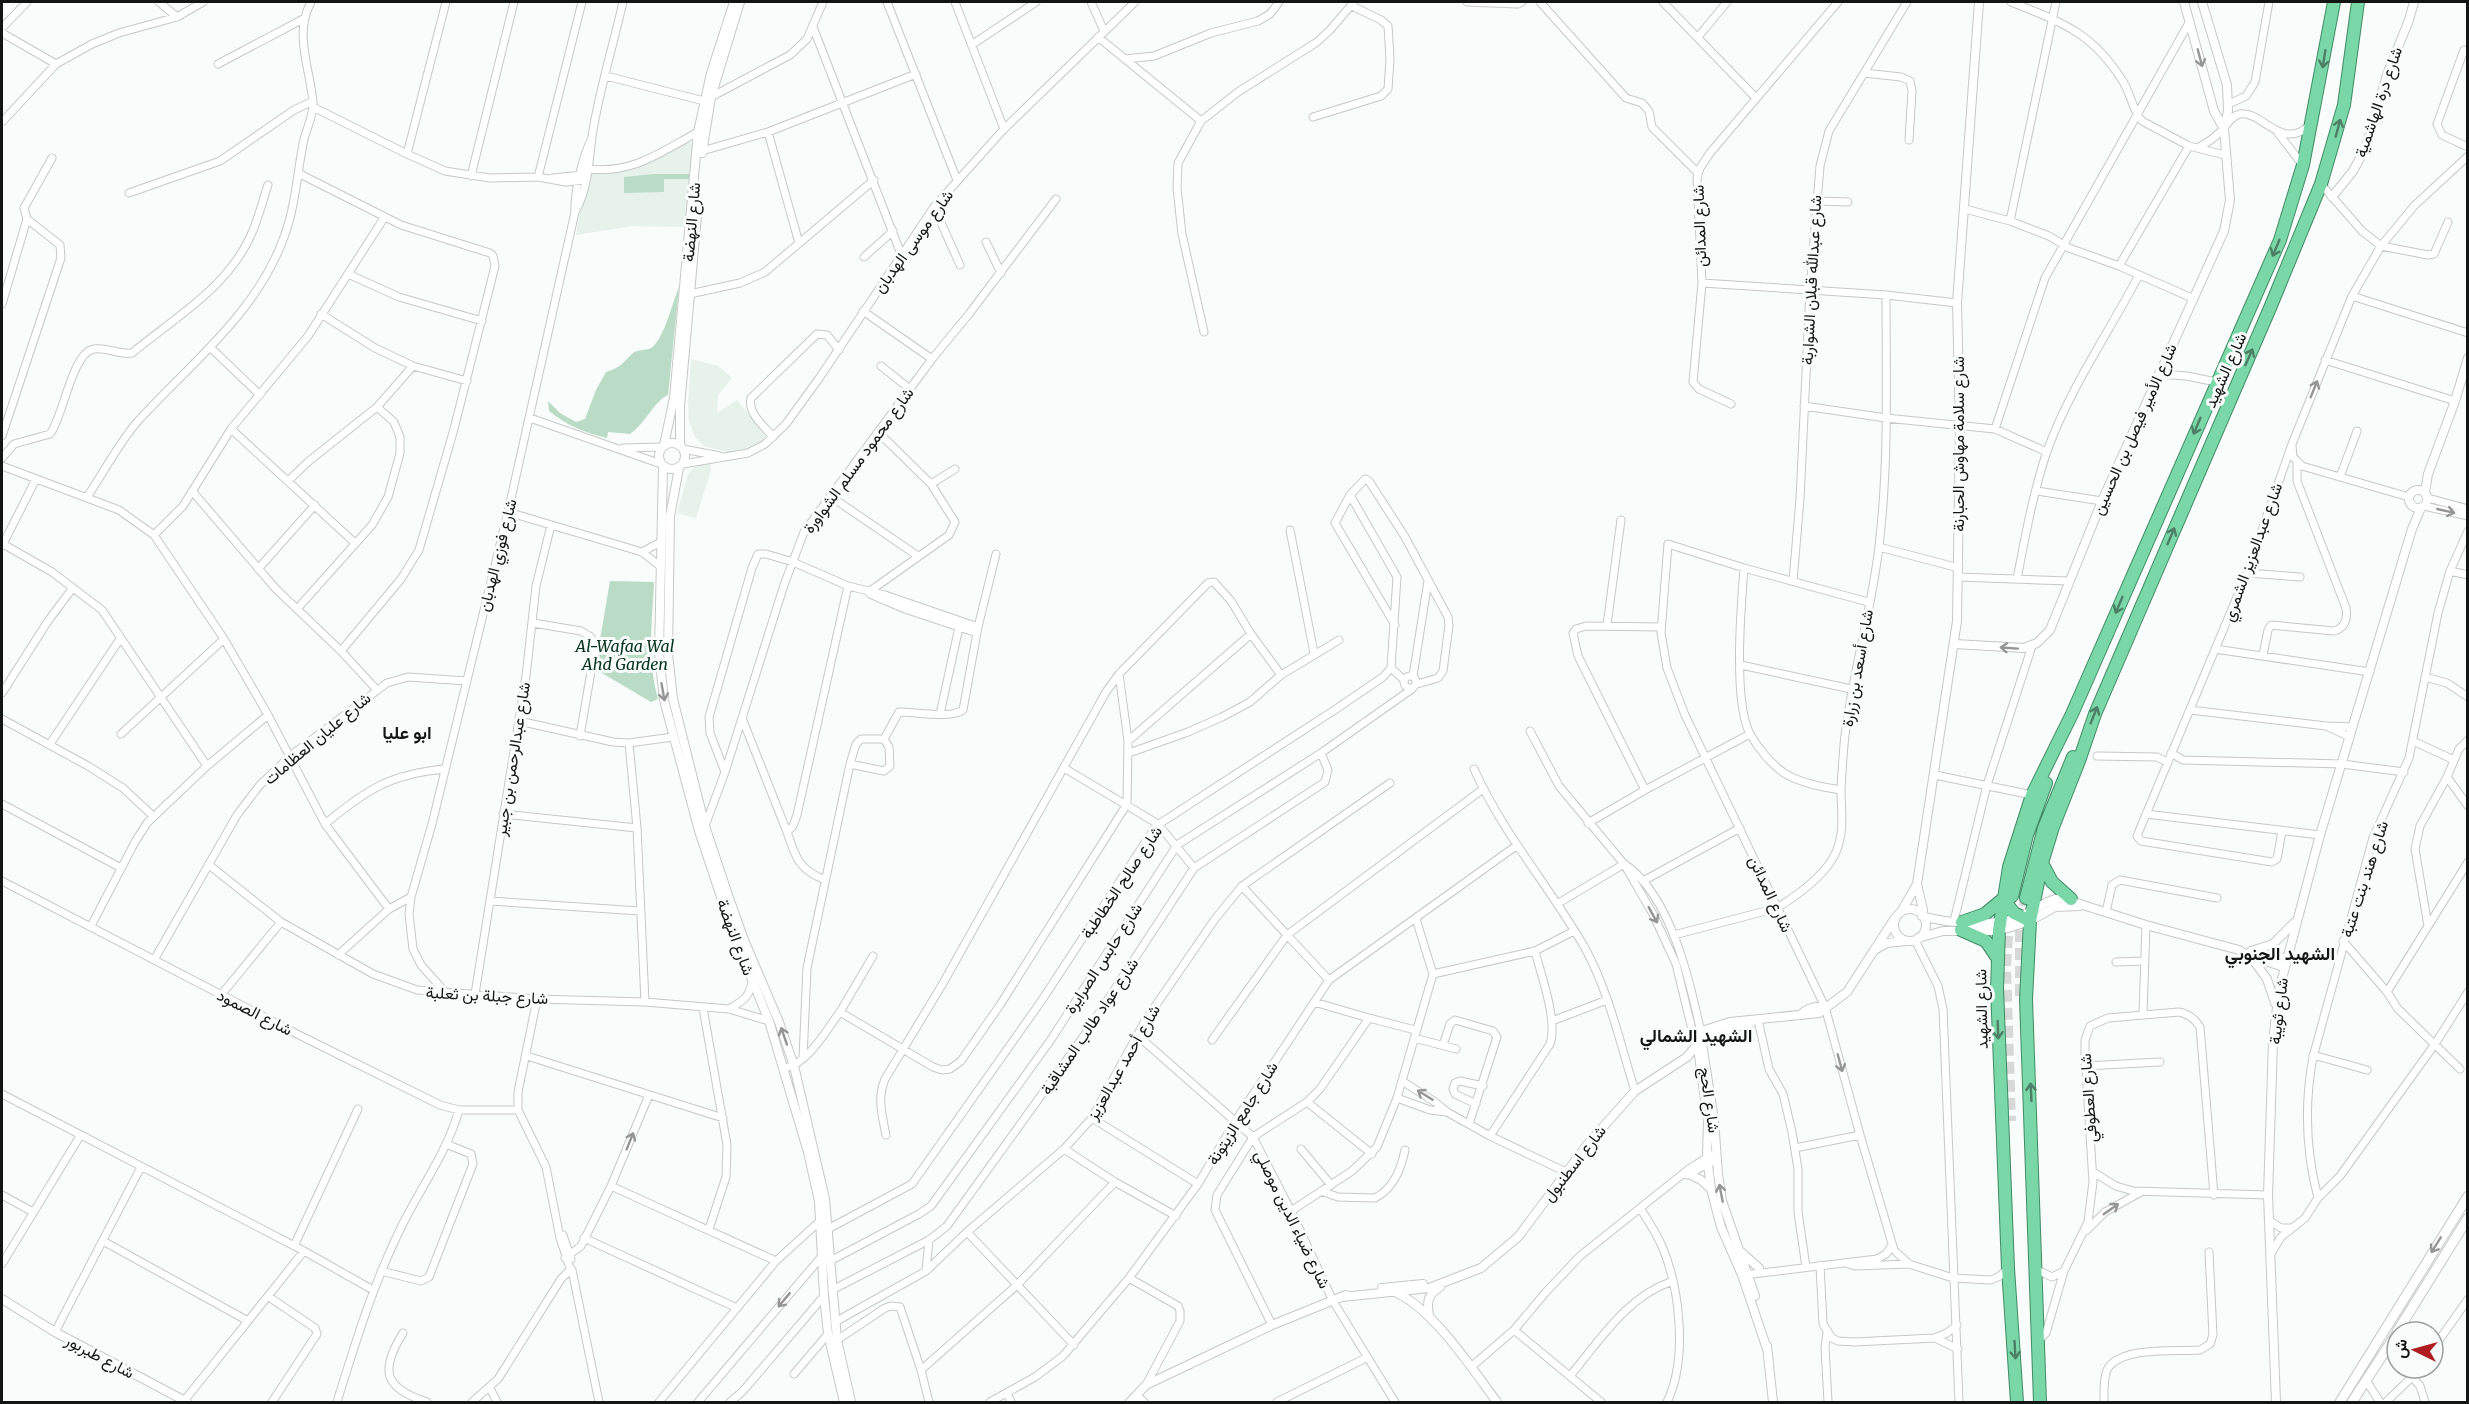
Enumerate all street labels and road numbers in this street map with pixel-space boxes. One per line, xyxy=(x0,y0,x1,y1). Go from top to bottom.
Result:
street label: شارع درة الهاشمية xyxy=(2350,44,2408,160)
street label: شارع النهضة xyxy=(678,181,706,263)
street label: شارع موسى الهدبان xyxy=(869,185,959,298)
street label: شارع المدائن xyxy=(1688,185,1712,267)
street label: شارع عبدالله قبلان الشواربة xyxy=(1797,194,1827,366)
street label: شارع الشهيد xyxy=(2200,329,2252,411)
street label: شارع الأمير فيصل بن الحسين xyxy=(2087,340,2183,519)
street label: شارع سلامة مهاوش الحبارنة xyxy=(1948,356,1970,532)
street label: شارع محمود مسلم الشواورة xyxy=(798,383,919,538)
street label: شارع عبدالعزيز الشمري xyxy=(2218,480,2290,625)
street label: شارع فوزي الهدبان xyxy=(473,497,525,614)
street label: شارع أسعد بن زرارة xyxy=(1837,608,1879,729)
street label: شارع عبدالرحمن بن جبير xyxy=(490,681,536,839)
street label: شارع عليان العظامات xyxy=(260,688,376,790)
street label: شارع هند بنت عتبة xyxy=(2336,818,2394,940)
street label: شارع صالح الخطاطبة xyxy=(1076,822,1168,943)
street label: شارع المدائن xyxy=(1743,853,1797,936)
street label: شارع النهضة xyxy=(711,896,759,979)
street label: شارع حابس الصرايرة xyxy=(1060,899,1148,1018)
street label: شارع عواد طالب المشاقبة xyxy=(1036,954,1144,1099)
street label: شارع الشهيد xyxy=(1970,969,1994,1049)
street label: شارع ثويبة xyxy=(2264,977,2294,1046)
street label: شارع جبلة بن ثعلبة xyxy=(425,982,549,1010)
street label: شارع الصمود xyxy=(213,984,296,1041)
street label: شارع أحمد عبدالعزيز xyxy=(1081,1001,1166,1125)
street label: شارع العطوفي xyxy=(2075,1053,2105,1143)
street label: شارع جامع الزيتونة xyxy=(1202,1058,1283,1169)
street label: شارع الحج xyxy=(1694,1066,1725,1134)
street label: شارع اسطنبول xyxy=(1538,1121,1612,1206)
street label: شارع ضياء الدين موصلي xyxy=(1247,1146,1335,1293)
street label: شارع طبربور xyxy=(60,1329,138,1384)

